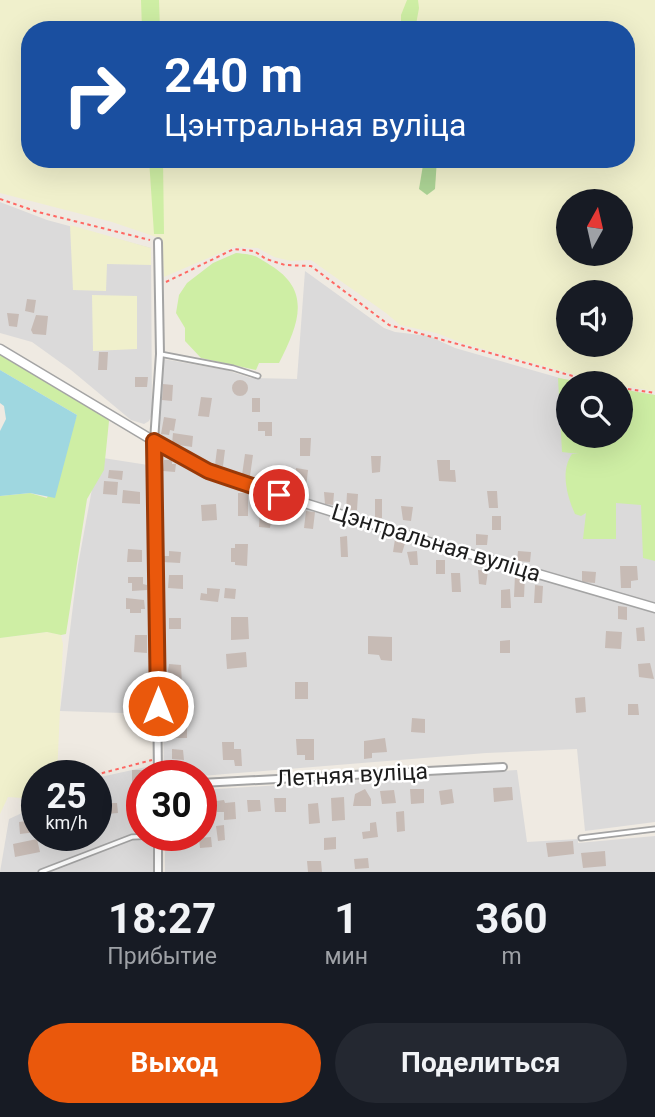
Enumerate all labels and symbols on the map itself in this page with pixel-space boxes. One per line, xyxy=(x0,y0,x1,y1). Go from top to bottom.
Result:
north arrow xyxy=(556,189,634,266)
pin xyxy=(249,465,309,525)
street label: Цэнтральная вуліца xyxy=(328,498,544,588)
position arrow xyxy=(121,669,195,743)
street label: Летняя вуліца xyxy=(275,758,429,792)
speed limit sign: 30 xyxy=(126,760,217,851)

